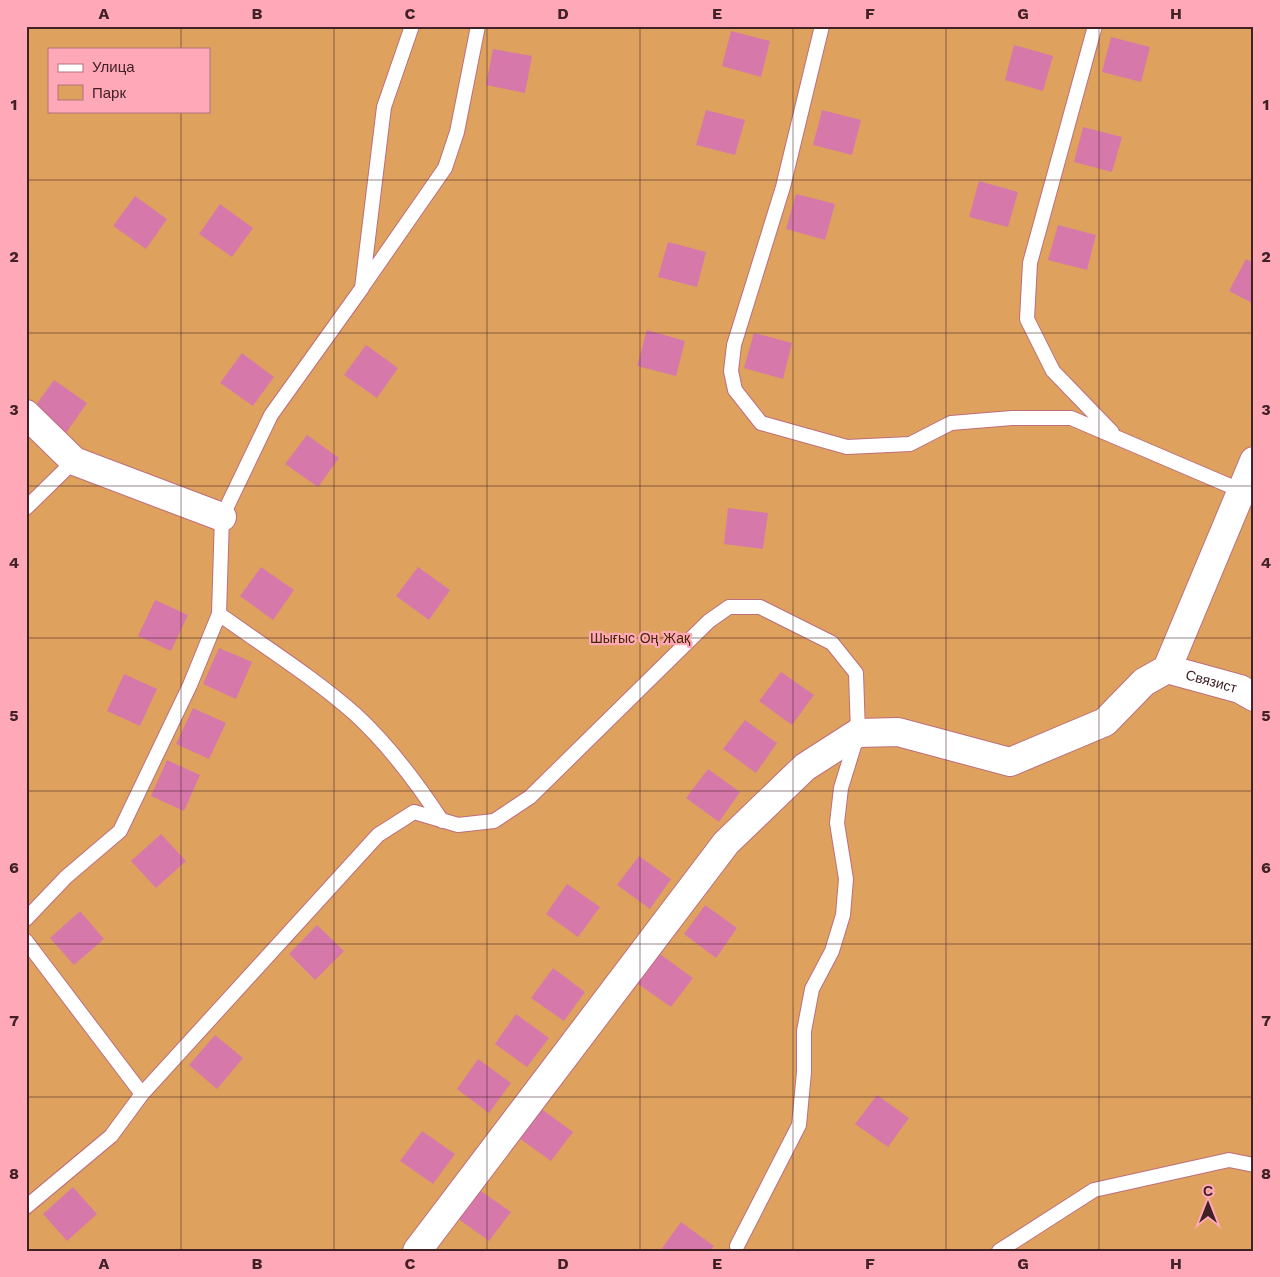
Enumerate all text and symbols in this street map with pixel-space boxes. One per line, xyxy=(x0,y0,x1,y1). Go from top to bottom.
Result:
text: A xyxy=(99,4,110,23)
text: B xyxy=(252,4,263,23)
text: C xyxy=(405,4,416,23)
text: D xyxy=(557,4,569,23)
text: E xyxy=(712,4,722,23)
text: F xyxy=(865,4,875,23)
text: G xyxy=(1017,4,1029,23)
text: H xyxy=(1170,4,1182,23)
legend xyxy=(48,48,210,112)
text: Улица xyxy=(92,58,135,76)
text: Парк xyxy=(92,84,126,102)
text: 1 xyxy=(11,95,17,114)
text: 1 xyxy=(1263,95,1269,114)
text: 2 xyxy=(9,247,19,266)
text: 2 xyxy=(1261,247,1271,266)
text: 3 xyxy=(9,400,19,419)
text: 3 xyxy=(1261,400,1271,419)
text: 4 xyxy=(9,553,19,572)
text: 4 xyxy=(1261,553,1271,572)
park label: Шығыс Оң Жақ xyxy=(590,630,691,646)
street label: Связист xyxy=(1184,666,1239,696)
text: 5 xyxy=(9,706,19,725)
text: 5 xyxy=(1261,706,1271,725)
text: 6 xyxy=(9,858,19,877)
text: 6 xyxy=(1261,858,1271,877)
text: 7 xyxy=(9,1011,19,1030)
text: 7 xyxy=(1261,1011,1271,1030)
text: 8 xyxy=(9,1164,19,1183)
text: 8 xyxy=(1261,1164,1271,1183)
north arrow xyxy=(1182,1180,1232,1230)
text: С xyxy=(1203,1183,1213,1199)
text: A xyxy=(99,1254,110,1273)
text: B xyxy=(252,1254,263,1273)
text: C xyxy=(405,1254,416,1273)
text: D xyxy=(557,1254,569,1273)
text: E xyxy=(712,1254,722,1273)
text: F xyxy=(865,1254,875,1273)
text: G xyxy=(1017,1254,1029,1273)
text: H xyxy=(1170,1254,1182,1273)

